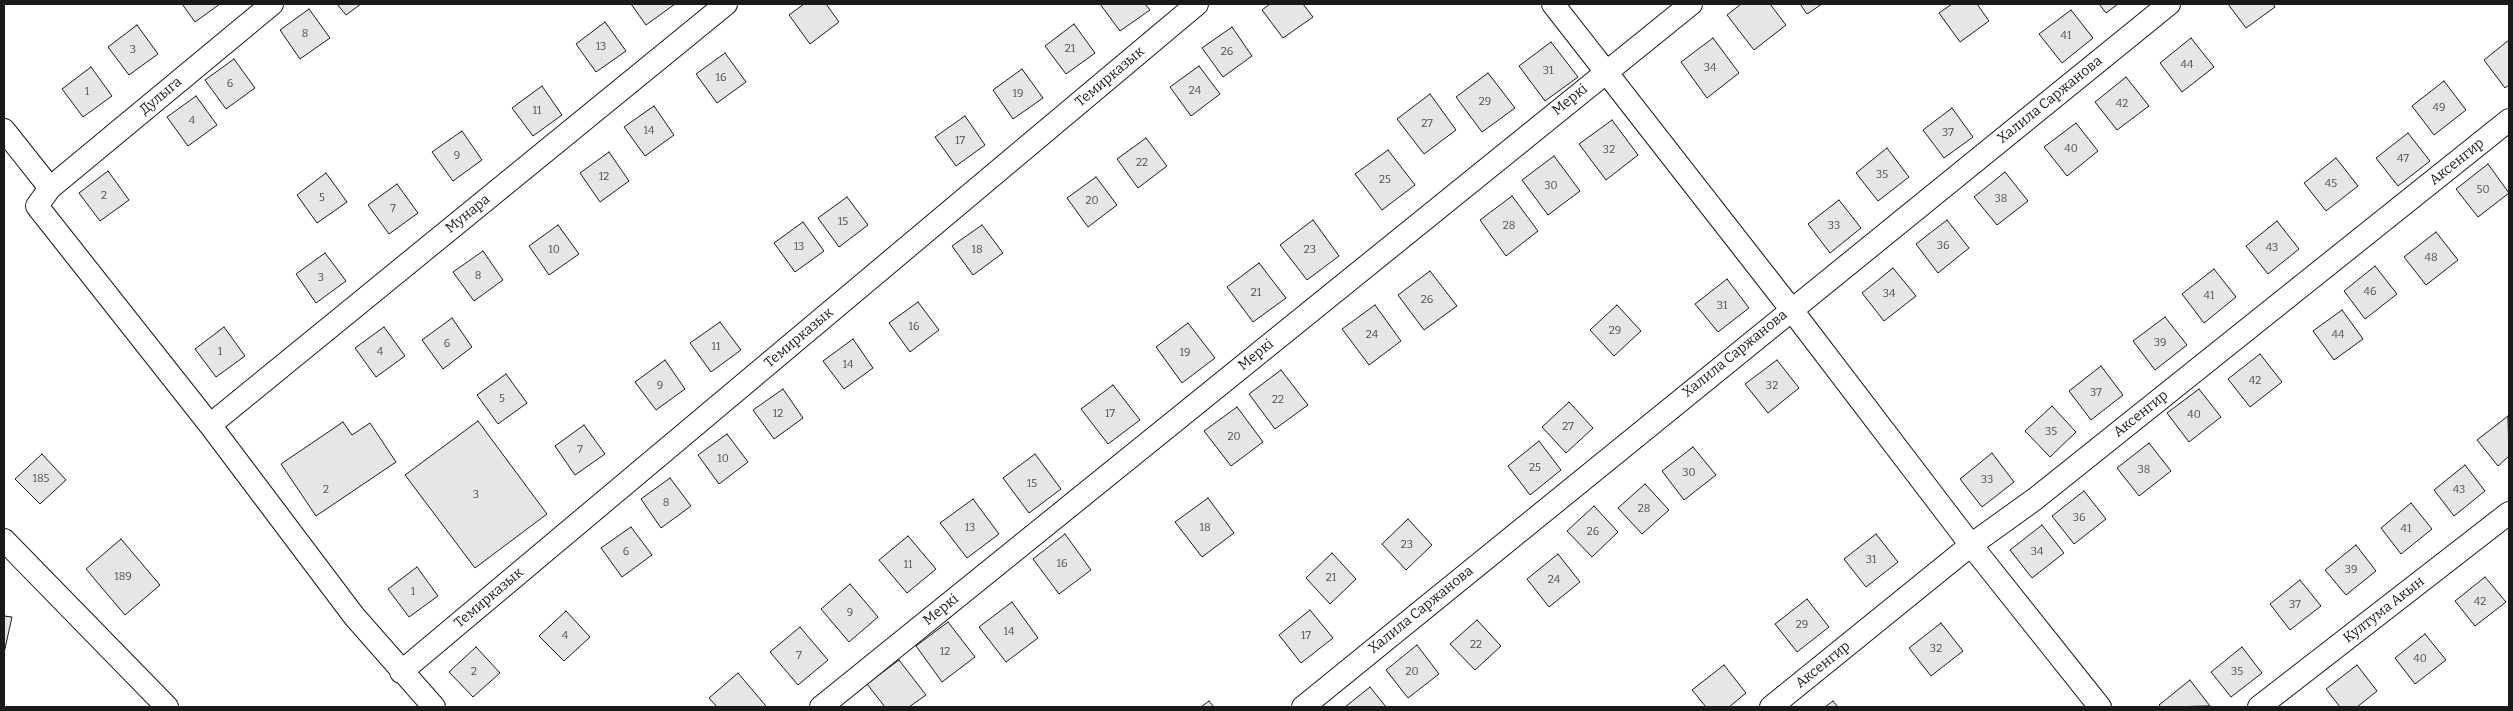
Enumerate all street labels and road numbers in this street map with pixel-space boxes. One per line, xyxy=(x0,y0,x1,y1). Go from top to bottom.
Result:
street label: Темирказык xyxy=(1072,43,1148,111)
street label: Халила Саржанова xyxy=(1994,53,2106,147)
street label: Дулыга xyxy=(137,74,185,118)
street label: Меркі xyxy=(1549,81,1591,119)
street label: Аксенгир xyxy=(2426,135,2488,189)
street label: Мунара xyxy=(442,191,494,237)
street label: Темирказык xyxy=(761,304,837,372)
street label: Халила Саржанова xyxy=(1679,307,1791,401)
street label: Меркі xyxy=(1235,336,1277,374)
street label: Аксенгир xyxy=(2110,387,2172,441)
street label: Халила Саржанова xyxy=(1365,563,1477,657)
street label: Темирказык xyxy=(451,564,527,632)
street label: Култума Акын xyxy=(2340,573,2428,647)
street label: Меркі xyxy=(920,591,962,629)
street label: Аксенгир xyxy=(1792,638,1854,692)

